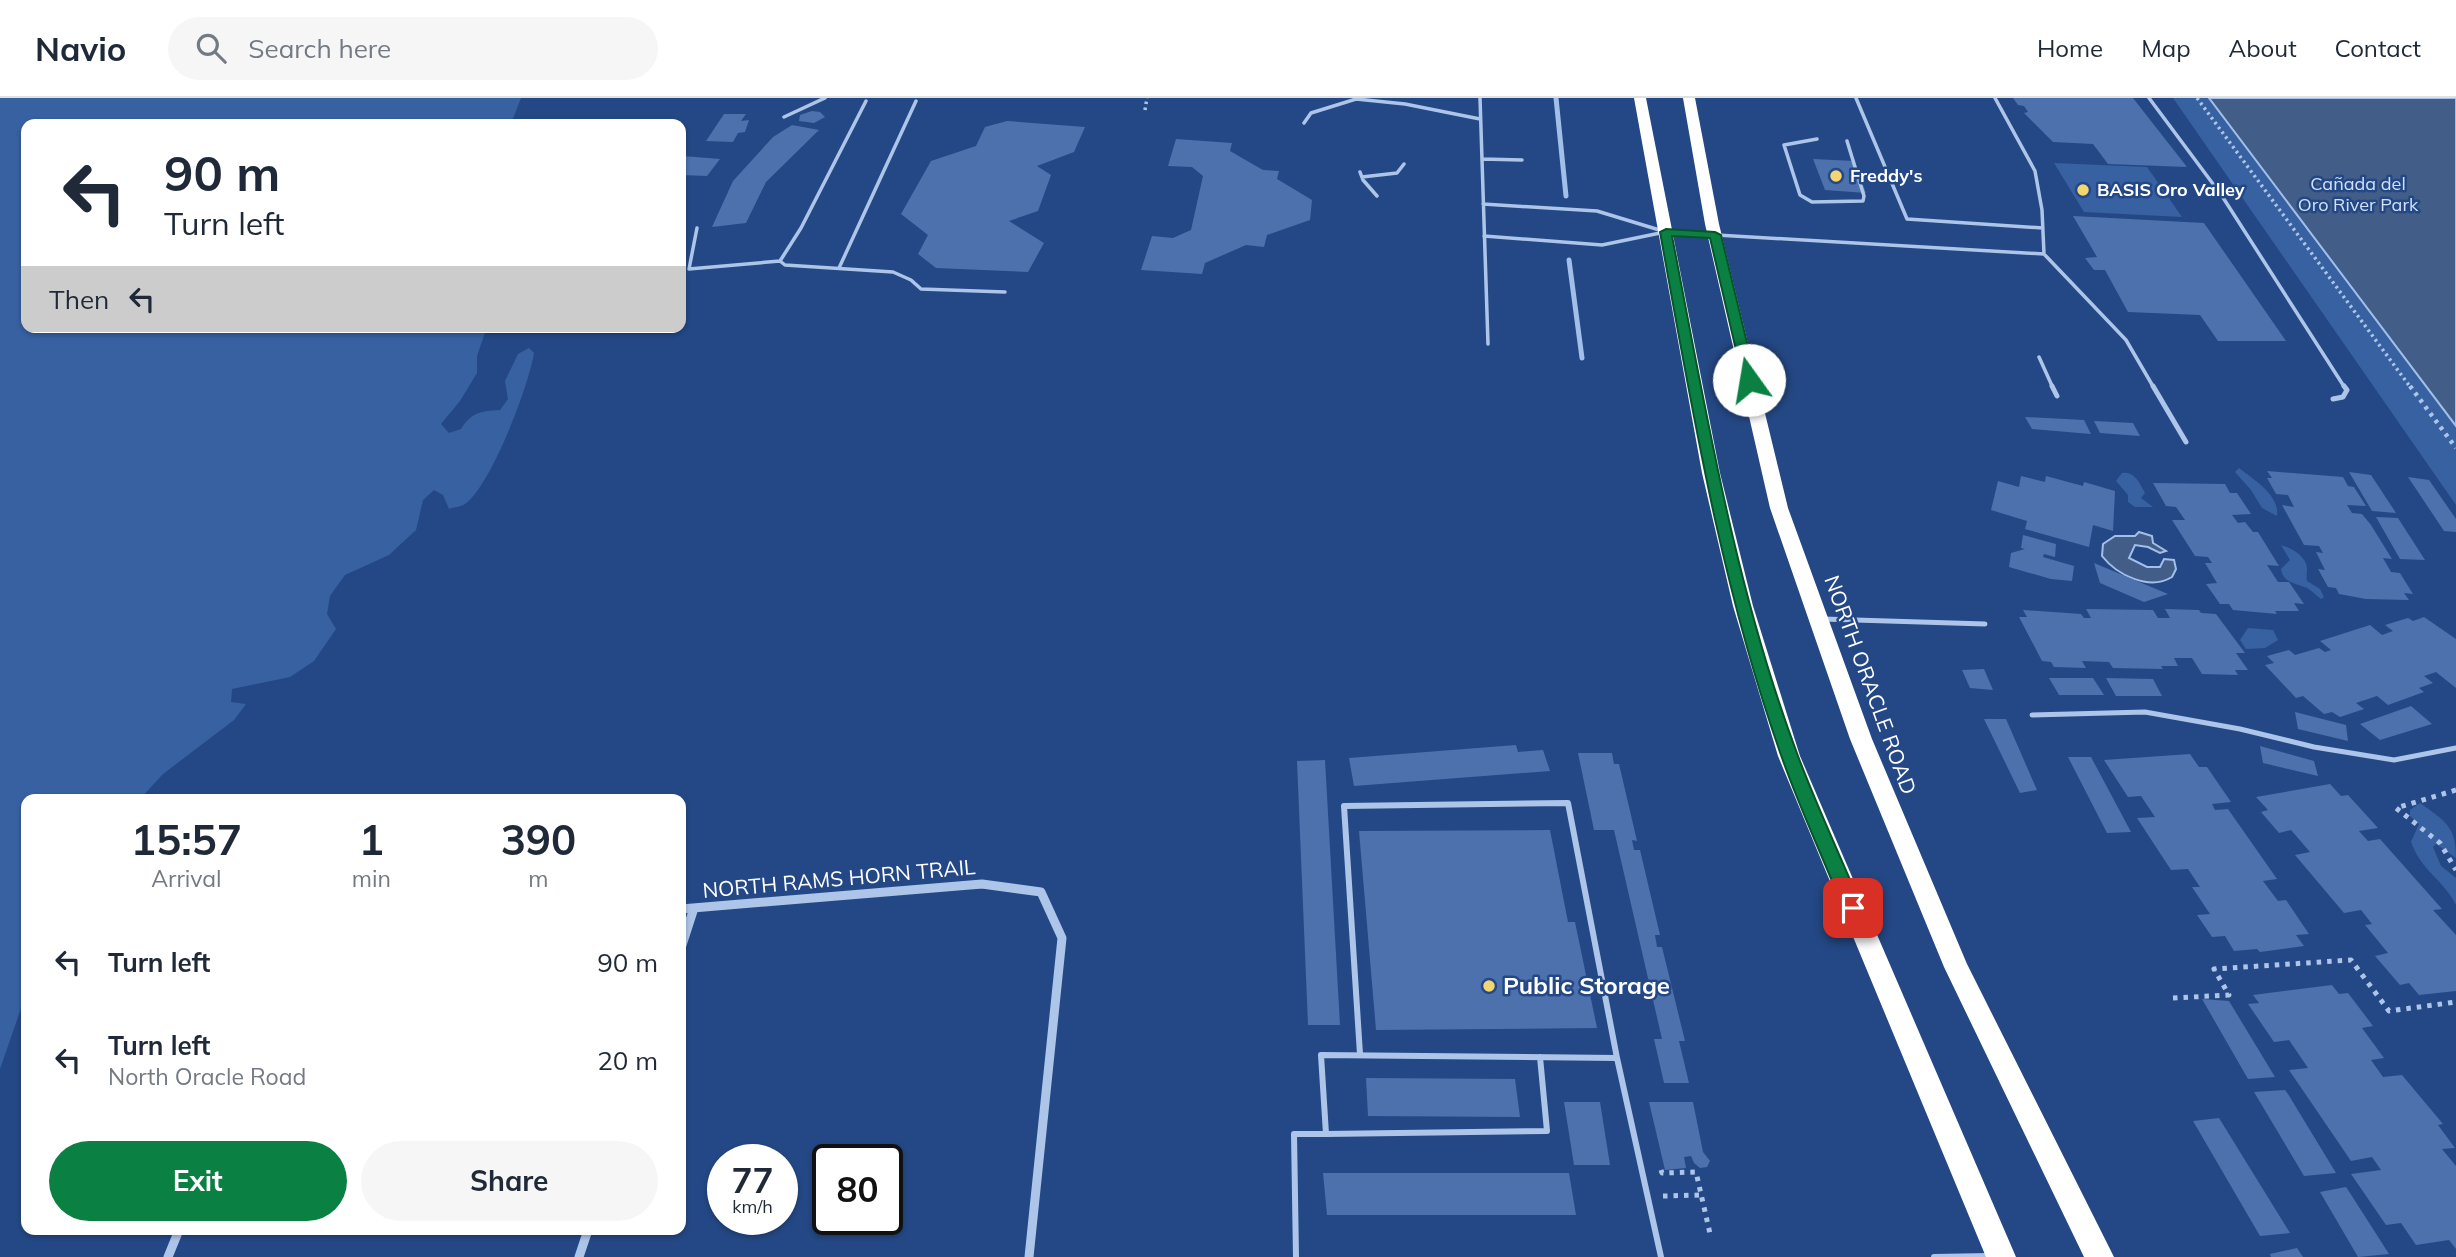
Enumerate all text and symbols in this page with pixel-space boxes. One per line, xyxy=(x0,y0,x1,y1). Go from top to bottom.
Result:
search box xyxy=(168,17,658,80)
text: Navio xyxy=(35,28,126,69)
icon: search xyxy=(192,29,230,67)
text: Search here xyxy=(248,32,391,65)
text: Home xyxy=(2037,33,2103,63)
text: Map xyxy=(2141,33,2191,63)
text: About xyxy=(2229,33,2297,63)
text: Contact xyxy=(2335,33,2421,63)
text: 90 m xyxy=(164,142,280,203)
icon: left xyxy=(49,147,140,238)
place label: Freddy's xyxy=(1850,164,1922,187)
marker: Freddy's xyxy=(1828,168,1844,184)
park label: Cañada del Oro River Park xyxy=(2298,172,2419,216)
place label: BASIS Oro Valley xyxy=(2097,178,2245,201)
marker: BASIS Oro Valley xyxy=(2075,182,2091,198)
text: Turn left xyxy=(164,203,284,243)
icon: left xyxy=(123,280,161,318)
text: Then xyxy=(49,283,109,316)
position arrow xyxy=(1712,343,1786,417)
street label: NORTH ORACLE ROAD xyxy=(1819,572,1923,798)
text: 15:57 xyxy=(131,813,242,866)
text: 1 xyxy=(359,813,384,866)
text: 390 xyxy=(501,813,576,866)
street label: NORTH RAMS HORN TRAIL xyxy=(701,853,977,903)
text: Arrival xyxy=(151,864,222,893)
text: min xyxy=(352,864,391,893)
text: m xyxy=(528,864,549,893)
pin xyxy=(1823,878,1883,938)
icon: arrive xyxy=(1834,889,1872,927)
icon: left xyxy=(49,943,87,981)
text: Turn left xyxy=(108,946,210,979)
text: 90 m xyxy=(597,946,658,979)
place label: Public Storage xyxy=(1503,970,1670,1000)
marker: Public Storage xyxy=(1481,978,1497,994)
text: Turn left xyxy=(108,1029,210,1062)
icon: left xyxy=(49,1041,87,1079)
text: 20 m xyxy=(597,1044,658,1077)
text: North Oracle Road xyxy=(108,1062,306,1091)
button: Exit xyxy=(49,1141,347,1221)
button: Share xyxy=(361,1141,658,1221)
speed limit sign: 80 xyxy=(812,1144,903,1235)
text: 77 xyxy=(731,1158,774,1202)
text: km/h xyxy=(732,1195,773,1218)

